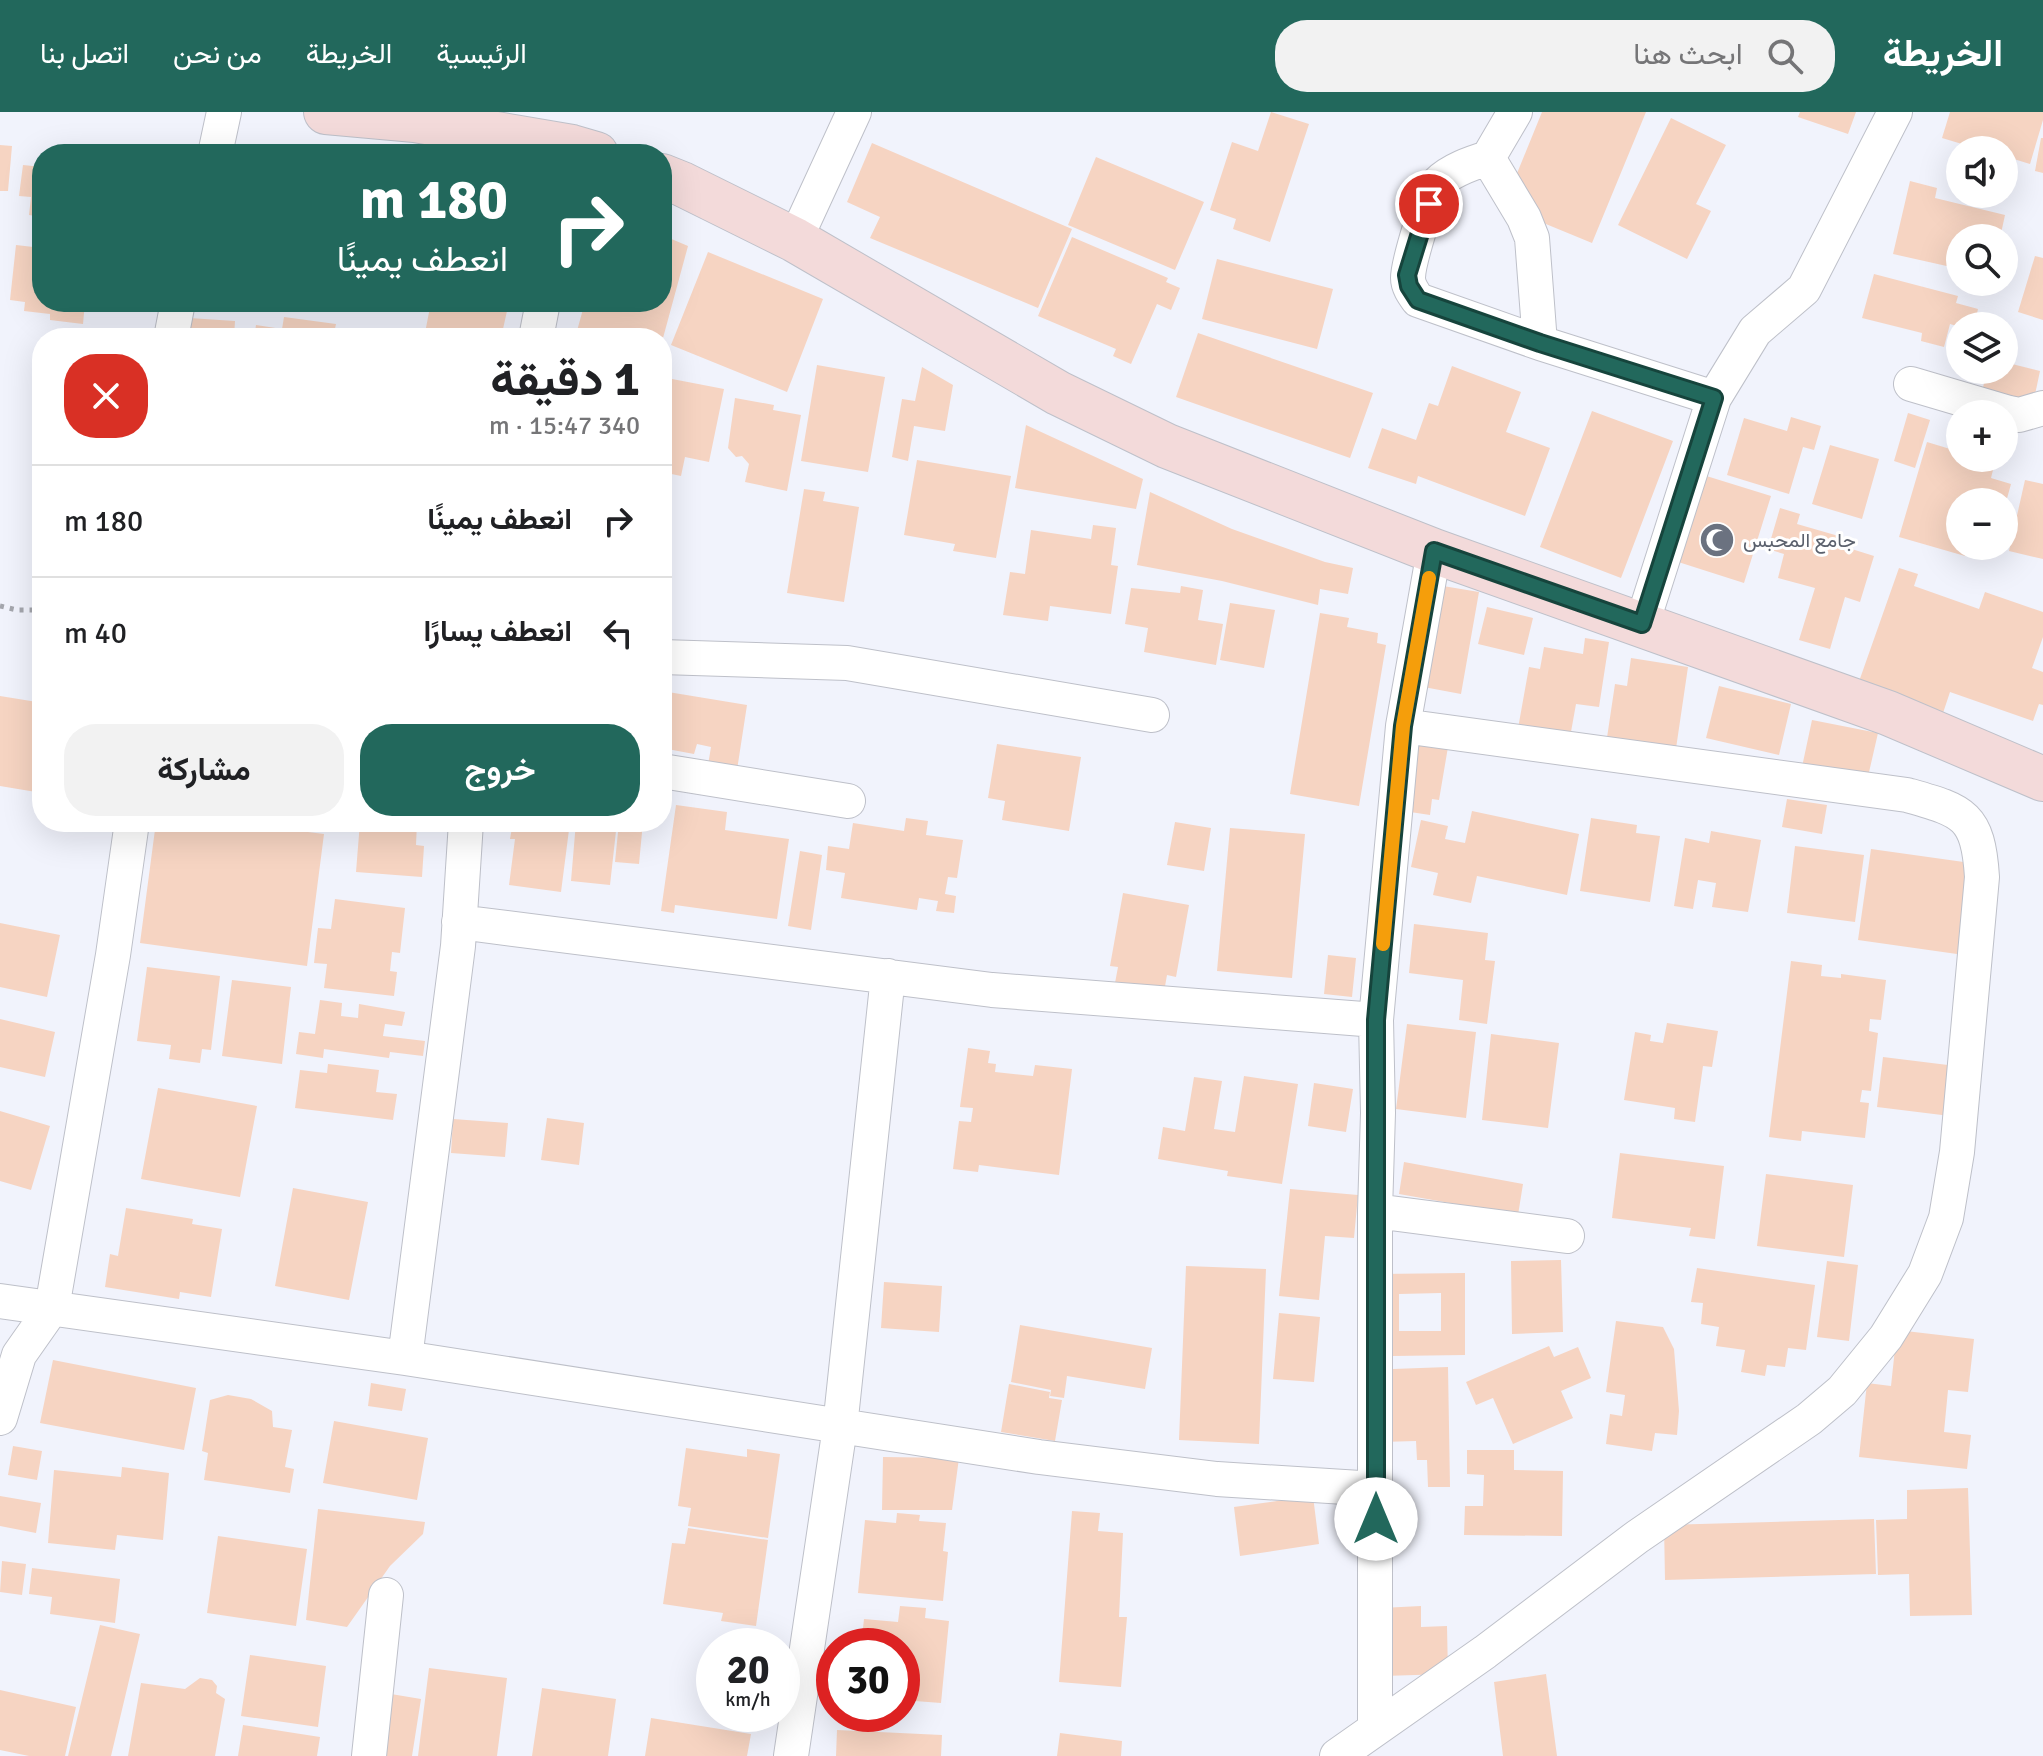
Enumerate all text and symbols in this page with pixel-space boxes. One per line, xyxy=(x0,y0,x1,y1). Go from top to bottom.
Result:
search box xyxy=(1275,20,1835,92)
text: الخريطة xyxy=(1883,30,2003,77)
icon: search xyxy=(1763,34,1807,78)
text: ابحث هنا xyxy=(1633,36,1743,73)
text: اتصل بنا xyxy=(40,37,129,71)
text: من نحن xyxy=(173,37,262,71)
text: الخريطة xyxy=(306,37,392,71)
text: الرئيسية xyxy=(436,37,527,71)
map controls xyxy=(1946,136,2018,560)
button: sound xyxy=(1946,136,2018,208)
text: 180 m xyxy=(360,165,508,234)
pin xyxy=(1395,170,1463,238)
icon: right xyxy=(536,176,640,280)
icon: arrive xyxy=(1407,182,1451,226)
button: search xyxy=(1946,224,2018,296)
text: انعطف يمينًا xyxy=(337,237,508,282)
button: layers xyxy=(1946,312,2018,384)
text: 1 دقيقة xyxy=(490,350,640,409)
button: close xyxy=(64,354,148,438)
button: + xyxy=(1946,400,2018,472)
text: 340 m · 15:47 xyxy=(489,410,640,442)
button: − xyxy=(1946,488,2018,560)
icon: right xyxy=(596,499,640,543)
text: انعطف يمينًا xyxy=(427,501,572,538)
text: 180 m xyxy=(64,503,143,540)
mosque icon: جامع المحبس xyxy=(1698,521,1736,559)
place label: جامع المحبس xyxy=(1743,528,1856,554)
icon: left xyxy=(596,611,640,655)
text: انعطف يسارًا xyxy=(423,613,572,650)
text: 40 m xyxy=(64,615,127,652)
button: مشاركة xyxy=(64,724,344,816)
button: خروج xyxy=(360,724,640,816)
position arrow xyxy=(1334,1477,1418,1561)
speed limit sign: 30 xyxy=(816,1628,920,1732)
text: 20 xyxy=(726,1645,770,1695)
text: km/h xyxy=(725,1687,771,1712)

